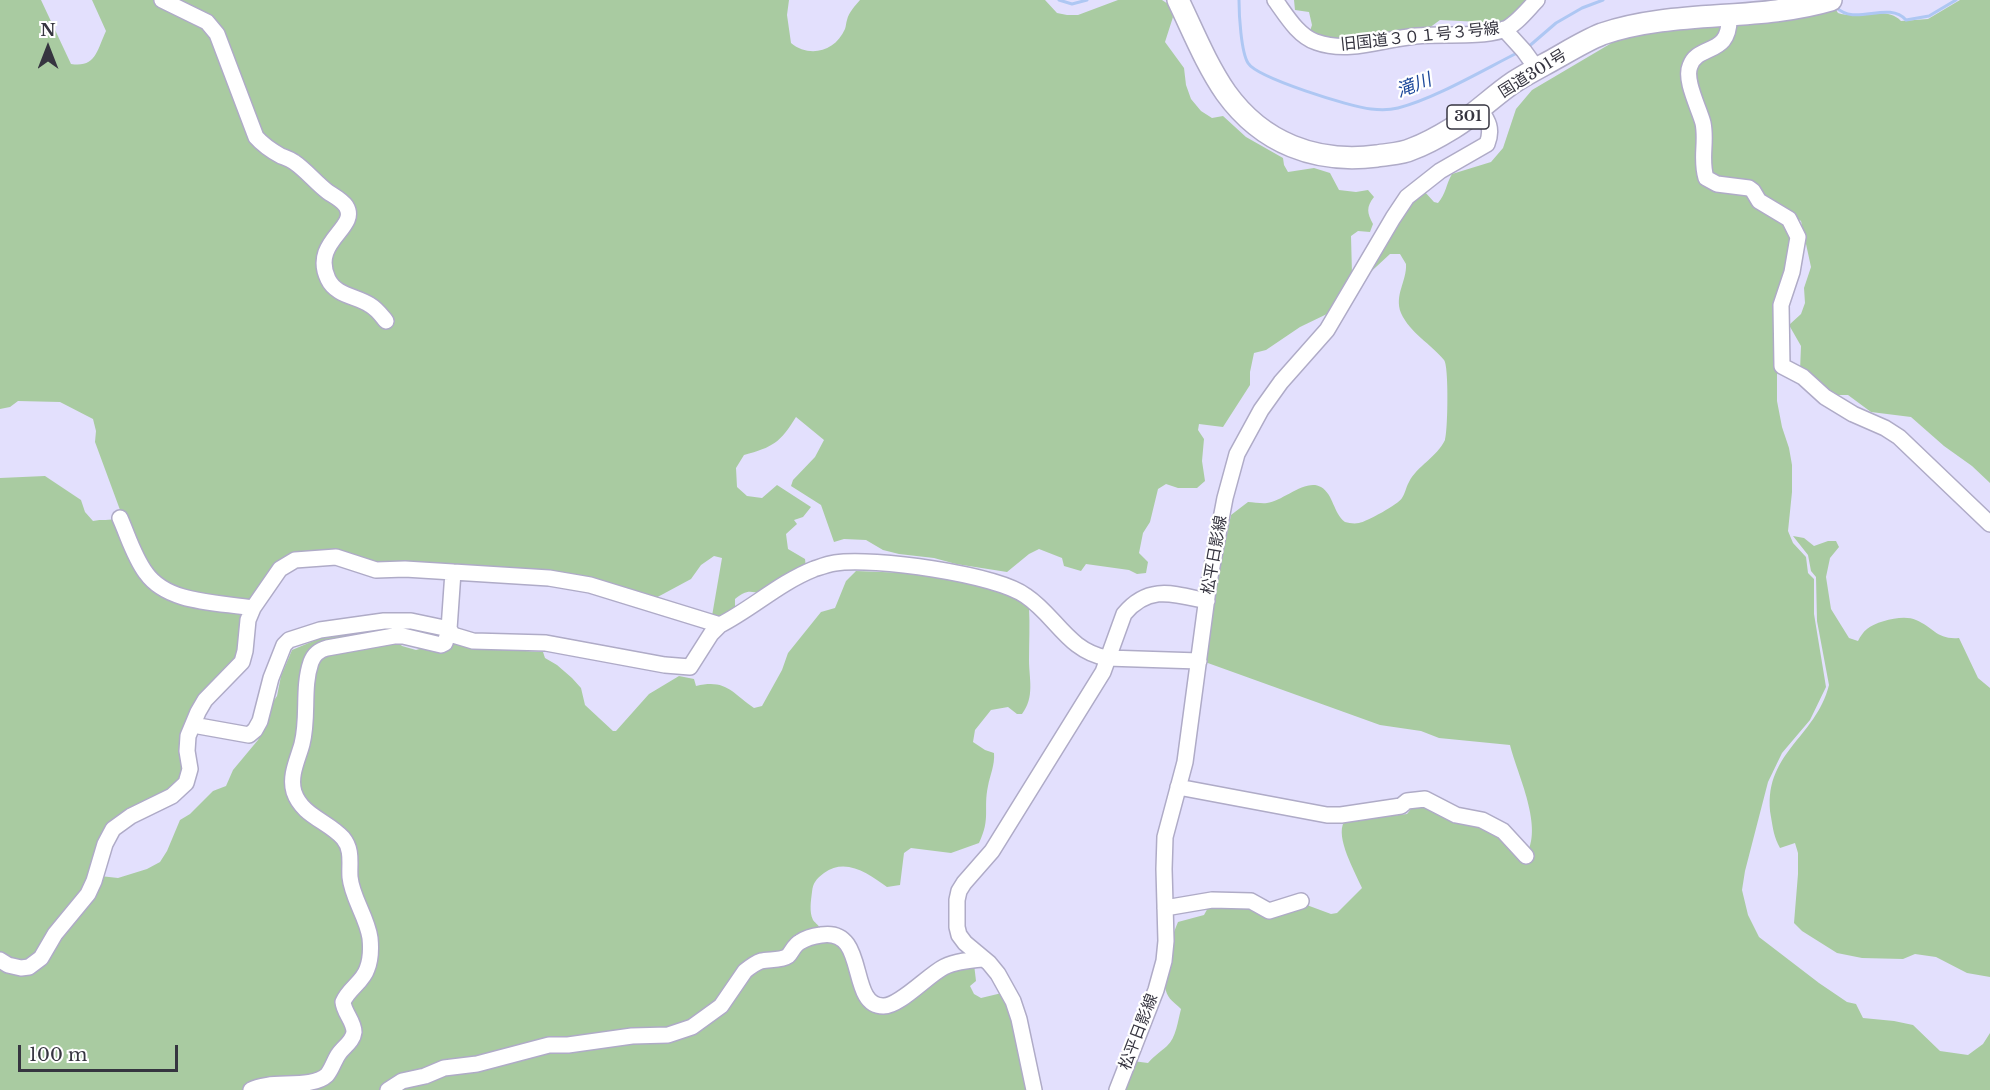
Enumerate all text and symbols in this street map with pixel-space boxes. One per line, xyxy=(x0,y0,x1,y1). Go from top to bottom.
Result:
north arrow xyxy=(18,18,78,78)
street label: 旧国道３０１号３号線 xyxy=(1339,19,1501,55)
text: N xyxy=(40,20,56,40)
street label: 国道301号 xyxy=(1496,46,1570,102)
water label: 滝川 xyxy=(1393,69,1435,103)
road number: 301 xyxy=(1447,105,1489,129)
street label: 松平日影線 xyxy=(1199,514,1231,596)
street label: 松平日影線 xyxy=(1116,991,1162,1073)
scale bar xyxy=(21,1033,182,1071)
text: 100 m xyxy=(29,1044,87,1066)

